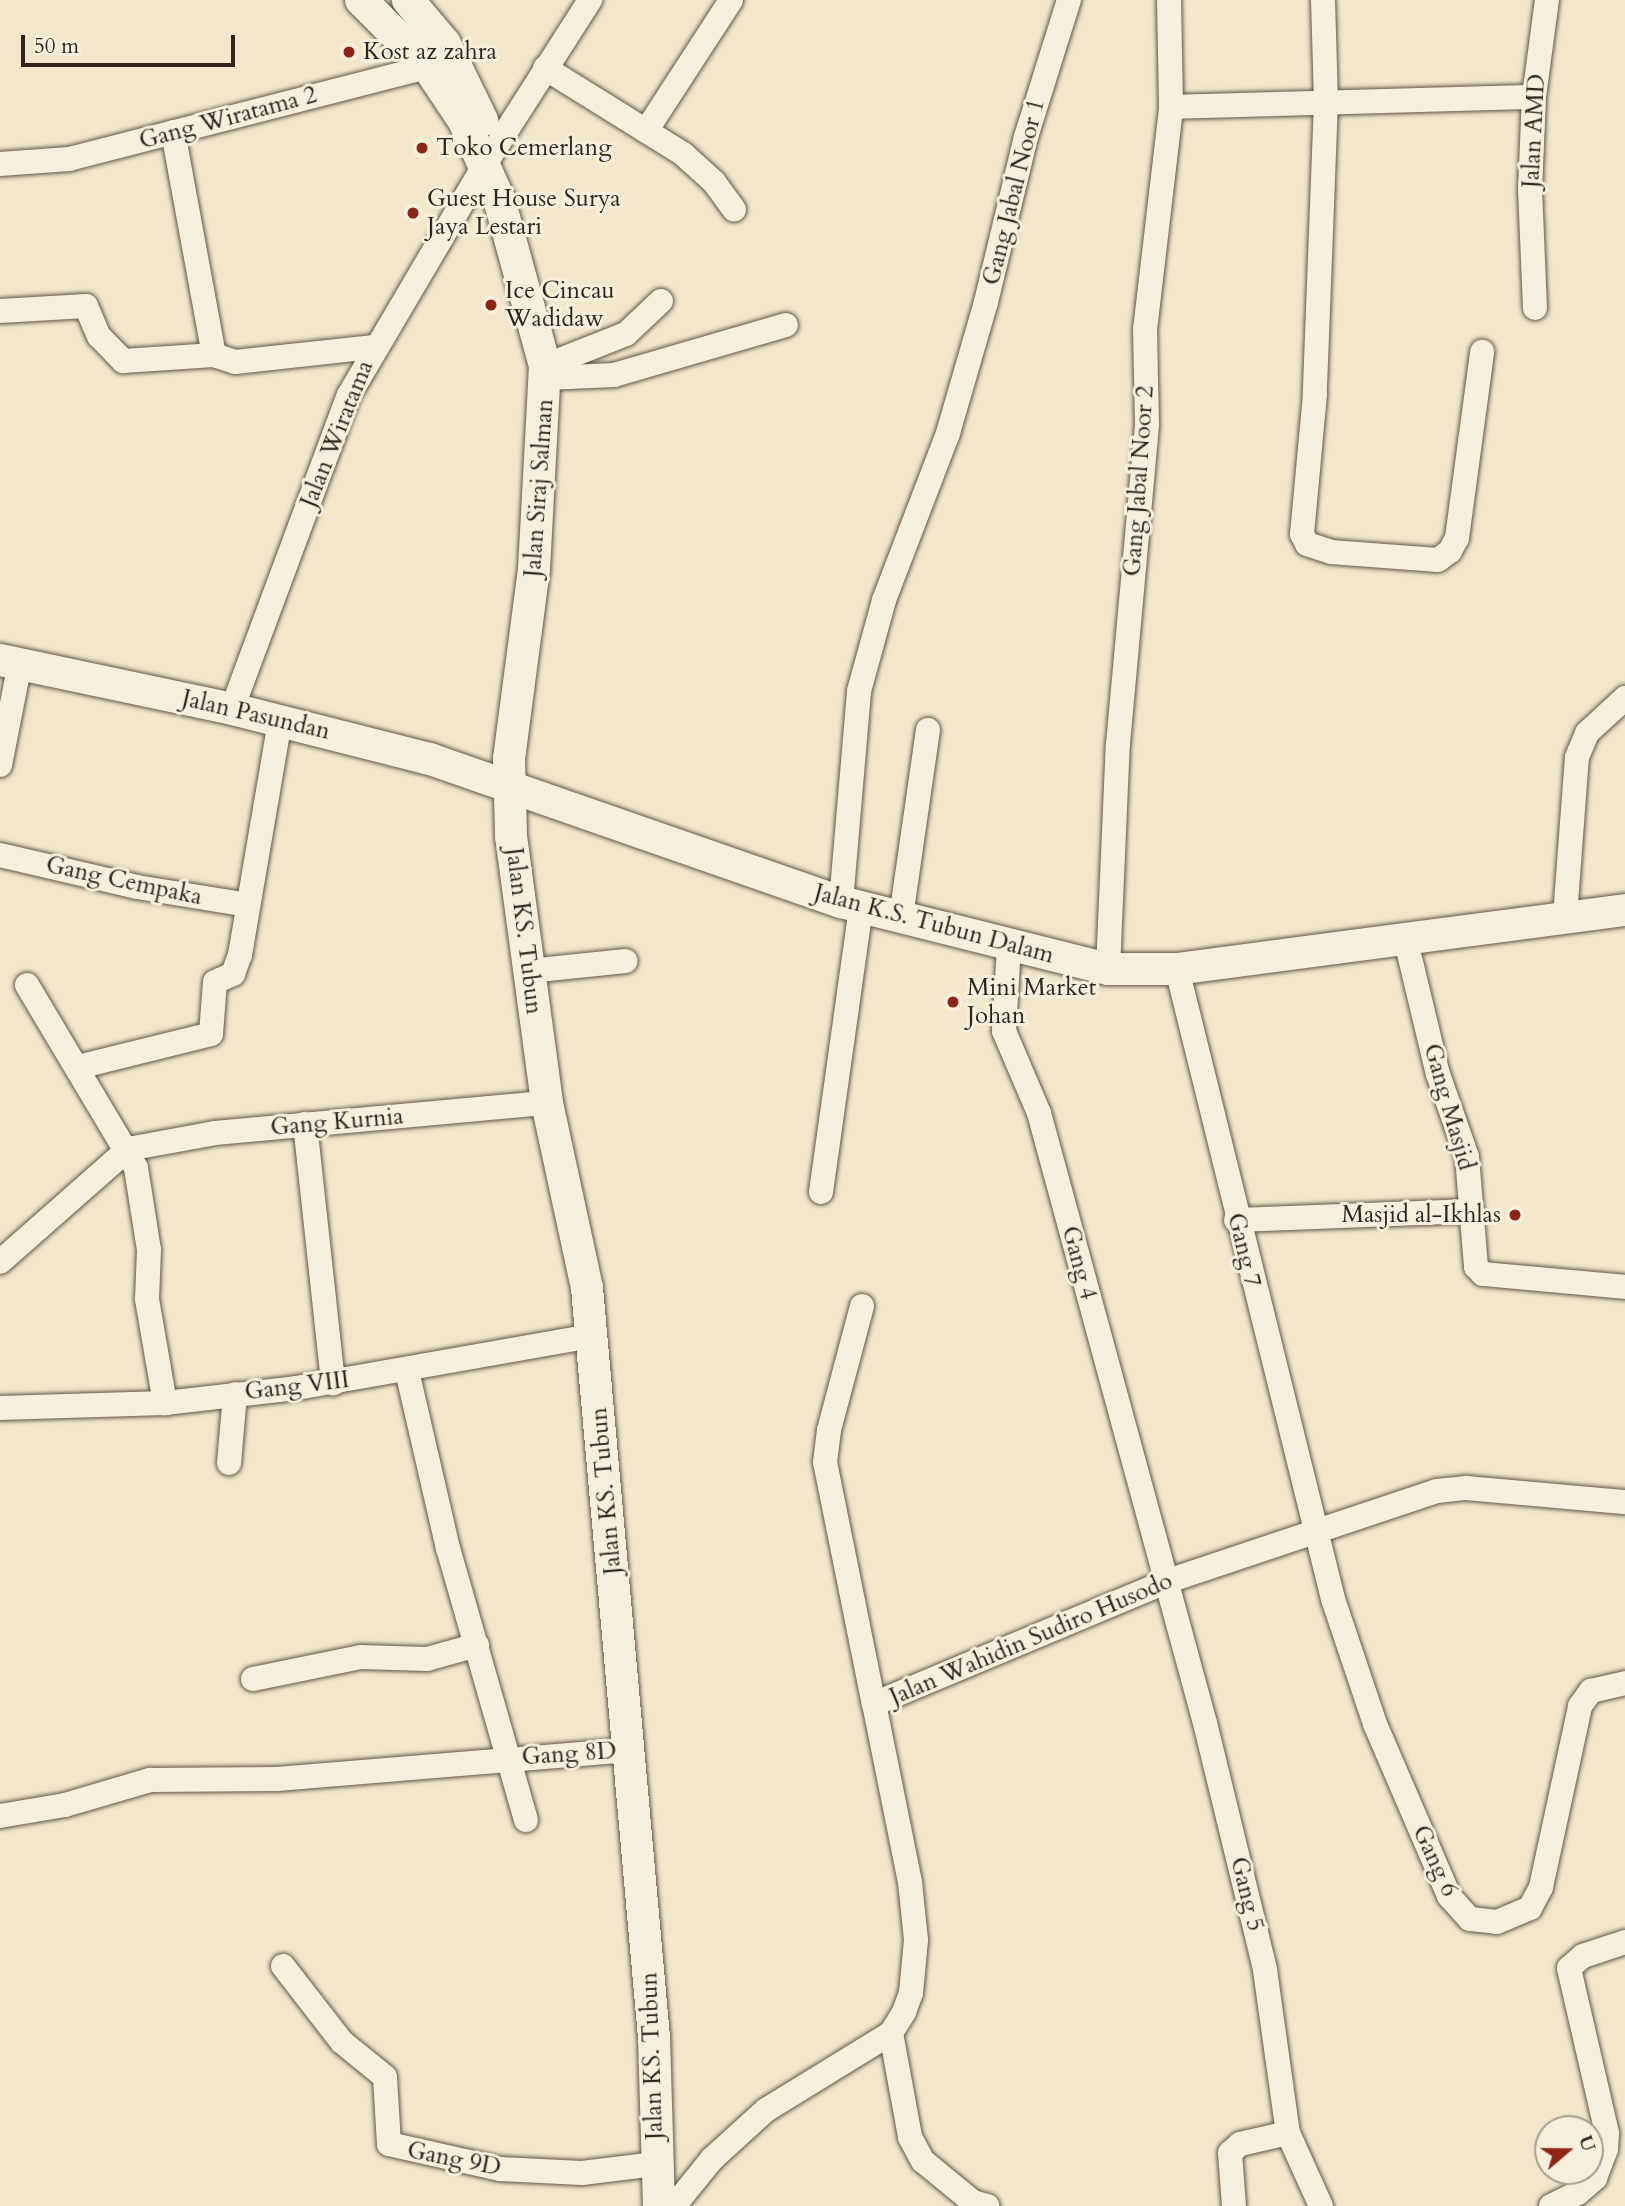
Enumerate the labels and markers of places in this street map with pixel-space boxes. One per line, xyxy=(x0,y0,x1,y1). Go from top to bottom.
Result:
place label: Kost az zahra xyxy=(363,38,497,66)
marker: Kost az zahra xyxy=(341,44,357,60)
place label: Toko Cemerlang xyxy=(436,134,612,162)
marker: Toko Cemerlang xyxy=(414,140,430,156)
place label: Guest House Surya Jaya Lestari xyxy=(427,185,621,241)
marker: Guest House Surya Jaya Lestari xyxy=(405,205,421,221)
place label: Ice Cincau Wadidaw xyxy=(505,277,615,333)
marker: Ice Cincau Wadidaw xyxy=(483,297,499,313)
place label: Mini Market Johan xyxy=(967,974,1096,1030)
marker: Mini Market Johan xyxy=(945,994,961,1010)
place label: Masjid al-Ikhlas xyxy=(1341,1201,1501,1229)
marker: Masjid al-Ikhlas xyxy=(1507,1207,1523,1223)

